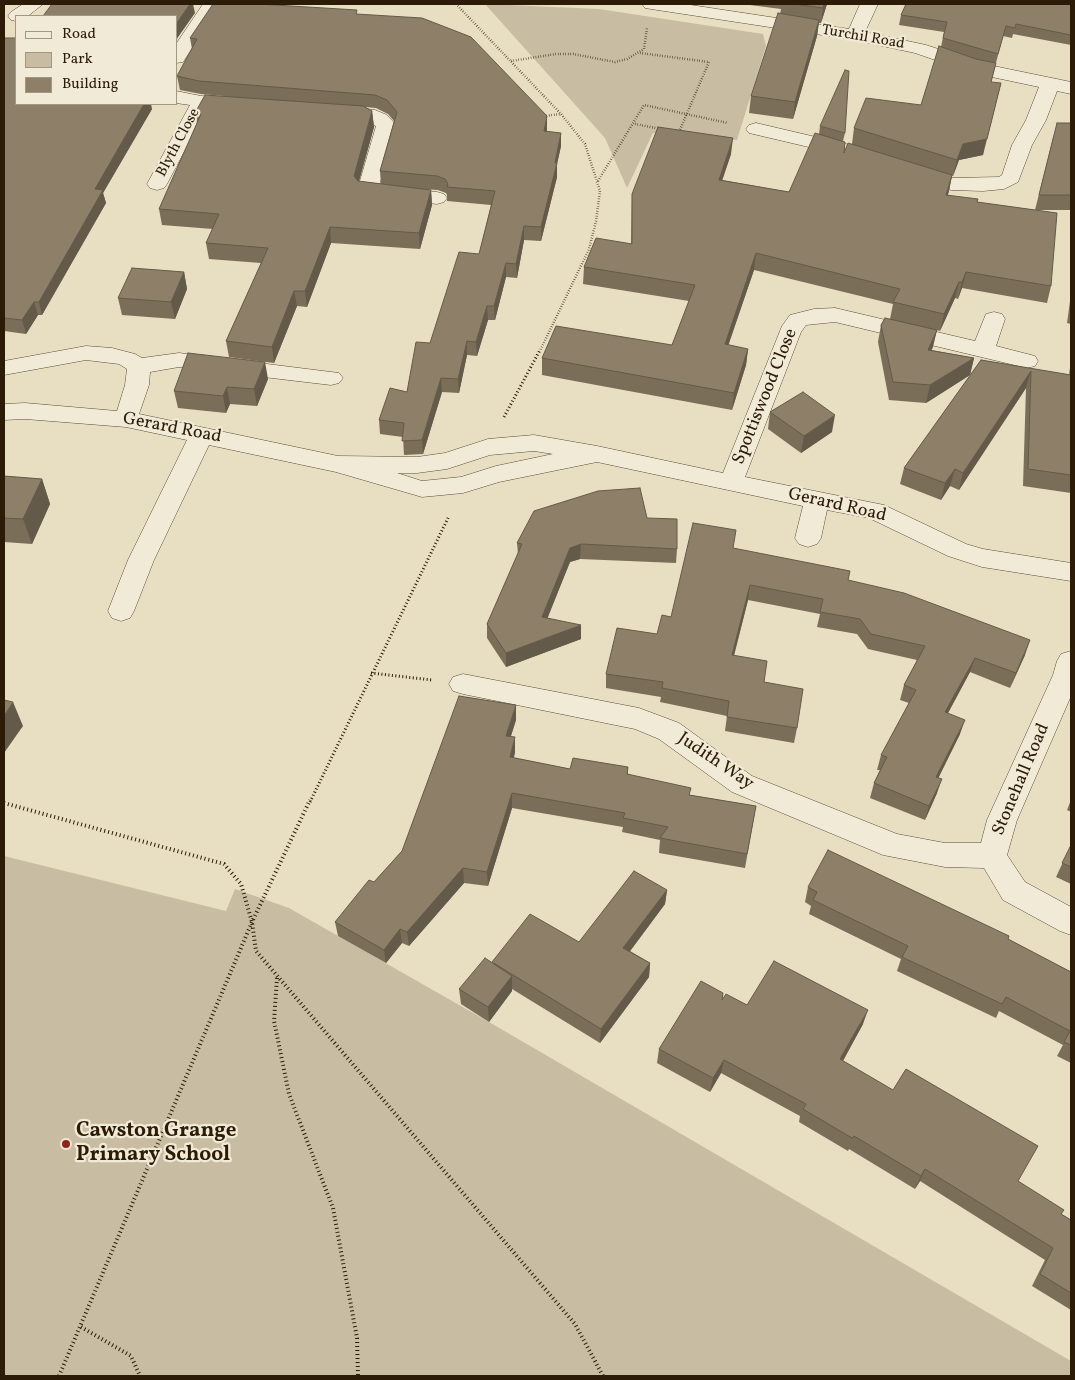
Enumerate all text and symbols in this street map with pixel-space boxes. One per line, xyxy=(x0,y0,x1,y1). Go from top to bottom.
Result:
legend xyxy=(15,15,178,105)
street label: Turchil Road xyxy=(820,22,906,54)
text: Road xyxy=(62,24,96,45)
text: Park xyxy=(62,49,93,70)
text: Building xyxy=(62,74,118,95)
street label: Blyth Close xyxy=(153,106,205,180)
street label: Spottiswood Close xyxy=(729,326,803,468)
street label: Gerard Road xyxy=(121,409,223,449)
street label: Gerard Road xyxy=(786,484,888,528)
street label: Stonehall Road xyxy=(989,721,1055,839)
street label: Judith Way xyxy=(673,729,757,795)
place label: Cawston Grange Primary School xyxy=(76,1119,237,1169)
marker: Cawston Grange Primary School xyxy=(60,1138,72,1150)

